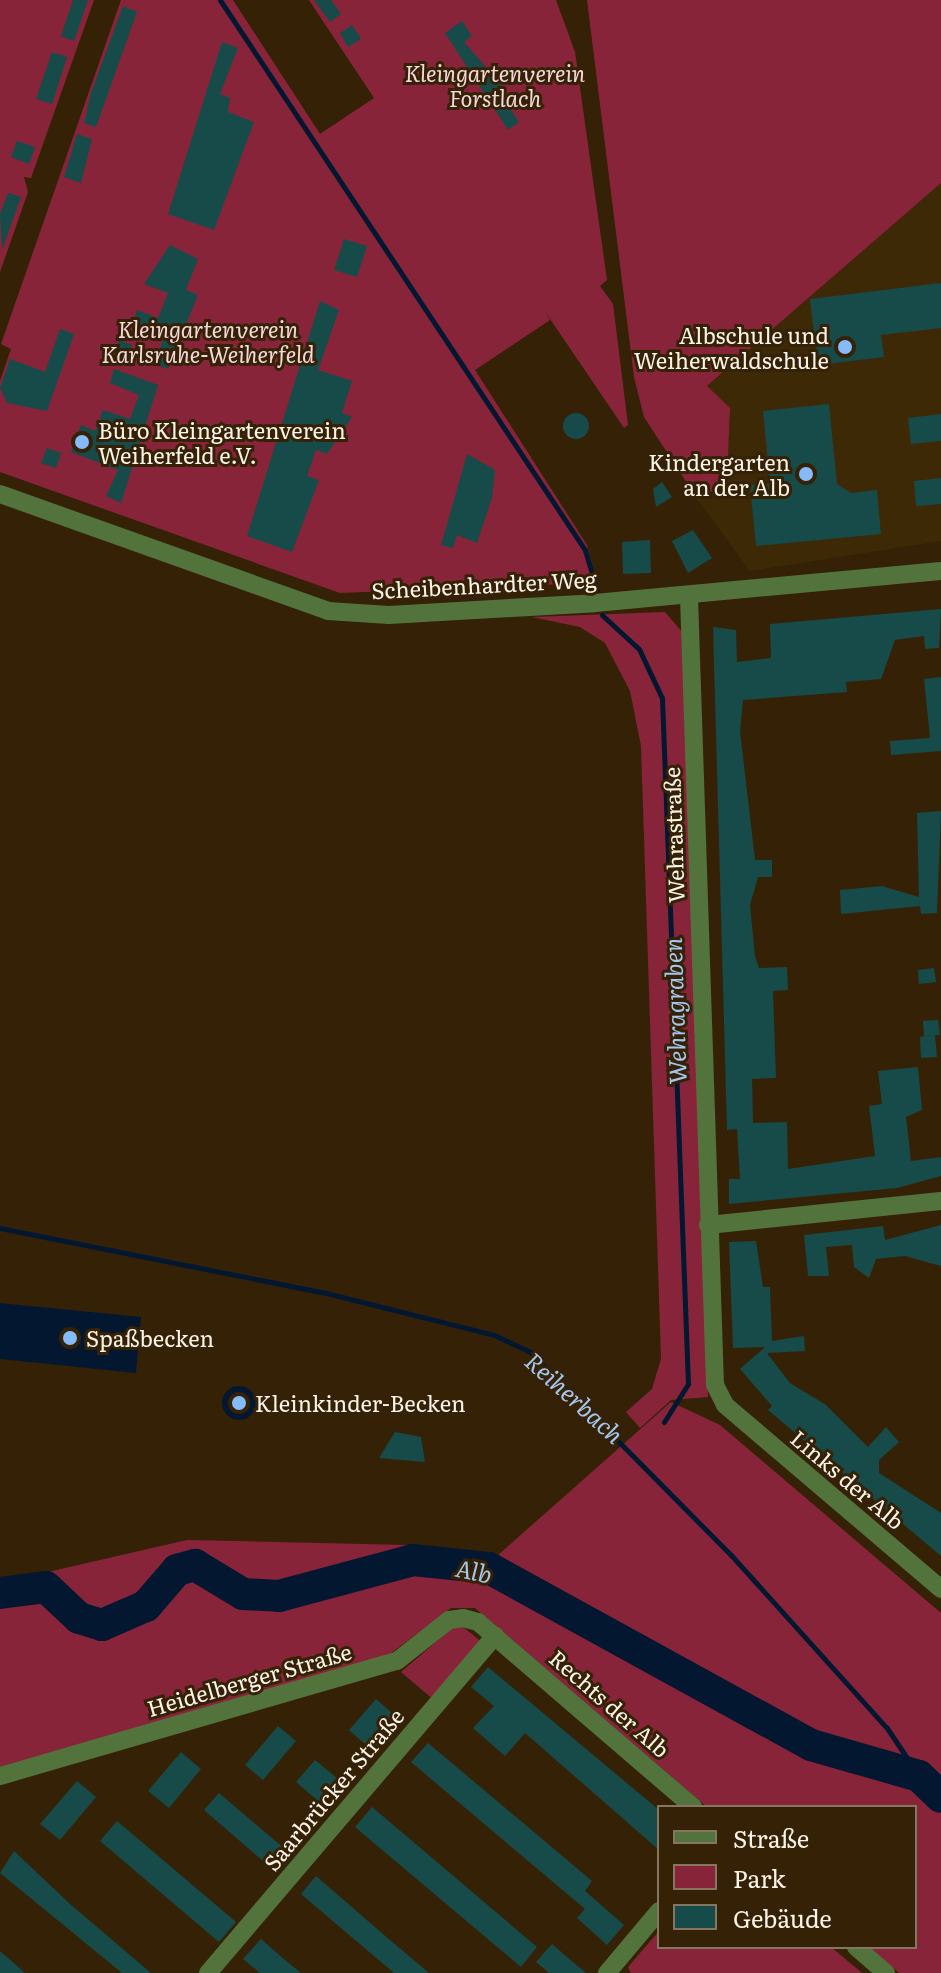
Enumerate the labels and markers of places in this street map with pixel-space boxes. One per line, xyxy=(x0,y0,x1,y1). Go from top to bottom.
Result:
place label: Albschule und Weiherwaldschule xyxy=(634,321,829,372)
marker: Albschule und Weiherwaldschule xyxy=(836,338,854,356)
place label: Büro Kleingartenverein Weiherfeld e.V. xyxy=(98,416,346,468)
marker: Büro Kleingartenverein Weiherfeld e.V. xyxy=(73,433,91,451)
place label: Kindergarten an der Alb xyxy=(648,448,790,500)
marker: Kindergarten an der Alb xyxy=(797,465,815,483)
place label: Spaßbecken xyxy=(86,1325,214,1351)
marker: Spaßbecken xyxy=(61,1329,79,1347)
place label: Kleinkinder-Becken xyxy=(255,1390,466,1416)
marker: Kleinkinder-Becken xyxy=(230,1394,248,1412)

